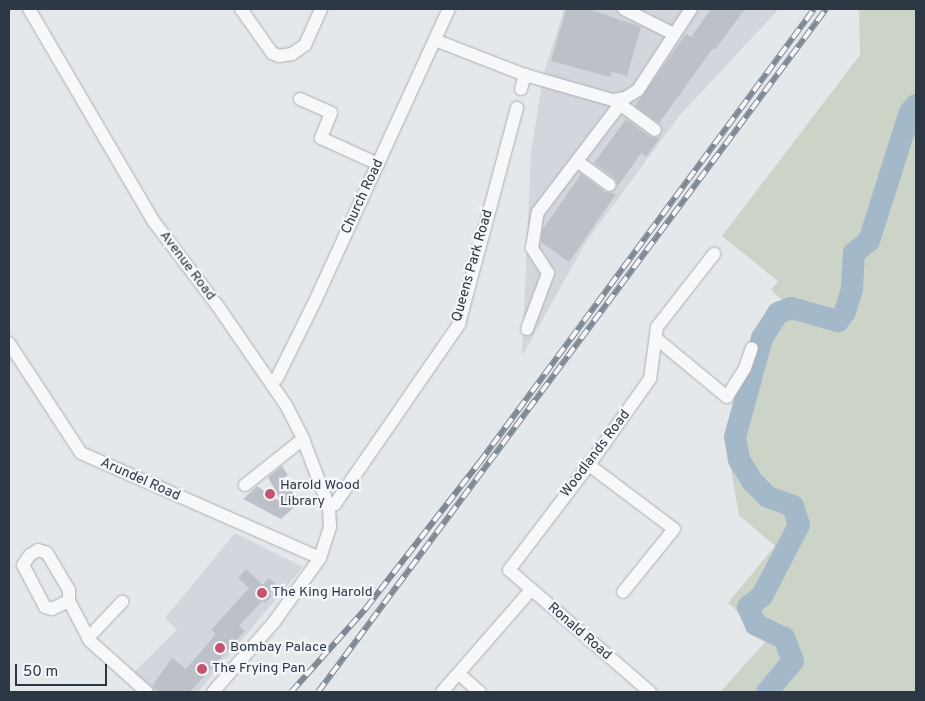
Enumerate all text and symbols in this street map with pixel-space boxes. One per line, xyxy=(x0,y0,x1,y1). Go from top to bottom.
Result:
street label: Church Road xyxy=(338,157,388,237)
street label: Queens Park Road xyxy=(449,208,497,324)
street label: Avenue Road xyxy=(155,228,219,304)
street label: Woodlands Road xyxy=(558,407,634,501)
street label: Arundel Road xyxy=(97,455,183,505)
place label: Harold Wood Library xyxy=(280,478,360,511)
marker: Harold Wood Library xyxy=(264,488,276,500)
place label: The King Harold xyxy=(272,585,373,601)
marker: The King Harold xyxy=(256,587,268,599)
street label: Ronald Road xyxy=(544,600,614,664)
place label: Bombay Palace xyxy=(230,640,327,656)
marker: Bombay Palace xyxy=(214,642,226,654)
scale bar xyxy=(18,654,110,686)
place label: The Frying Pan xyxy=(212,661,306,677)
text: 50 m xyxy=(23,663,58,682)
marker: The Frying Pan xyxy=(196,663,208,675)

